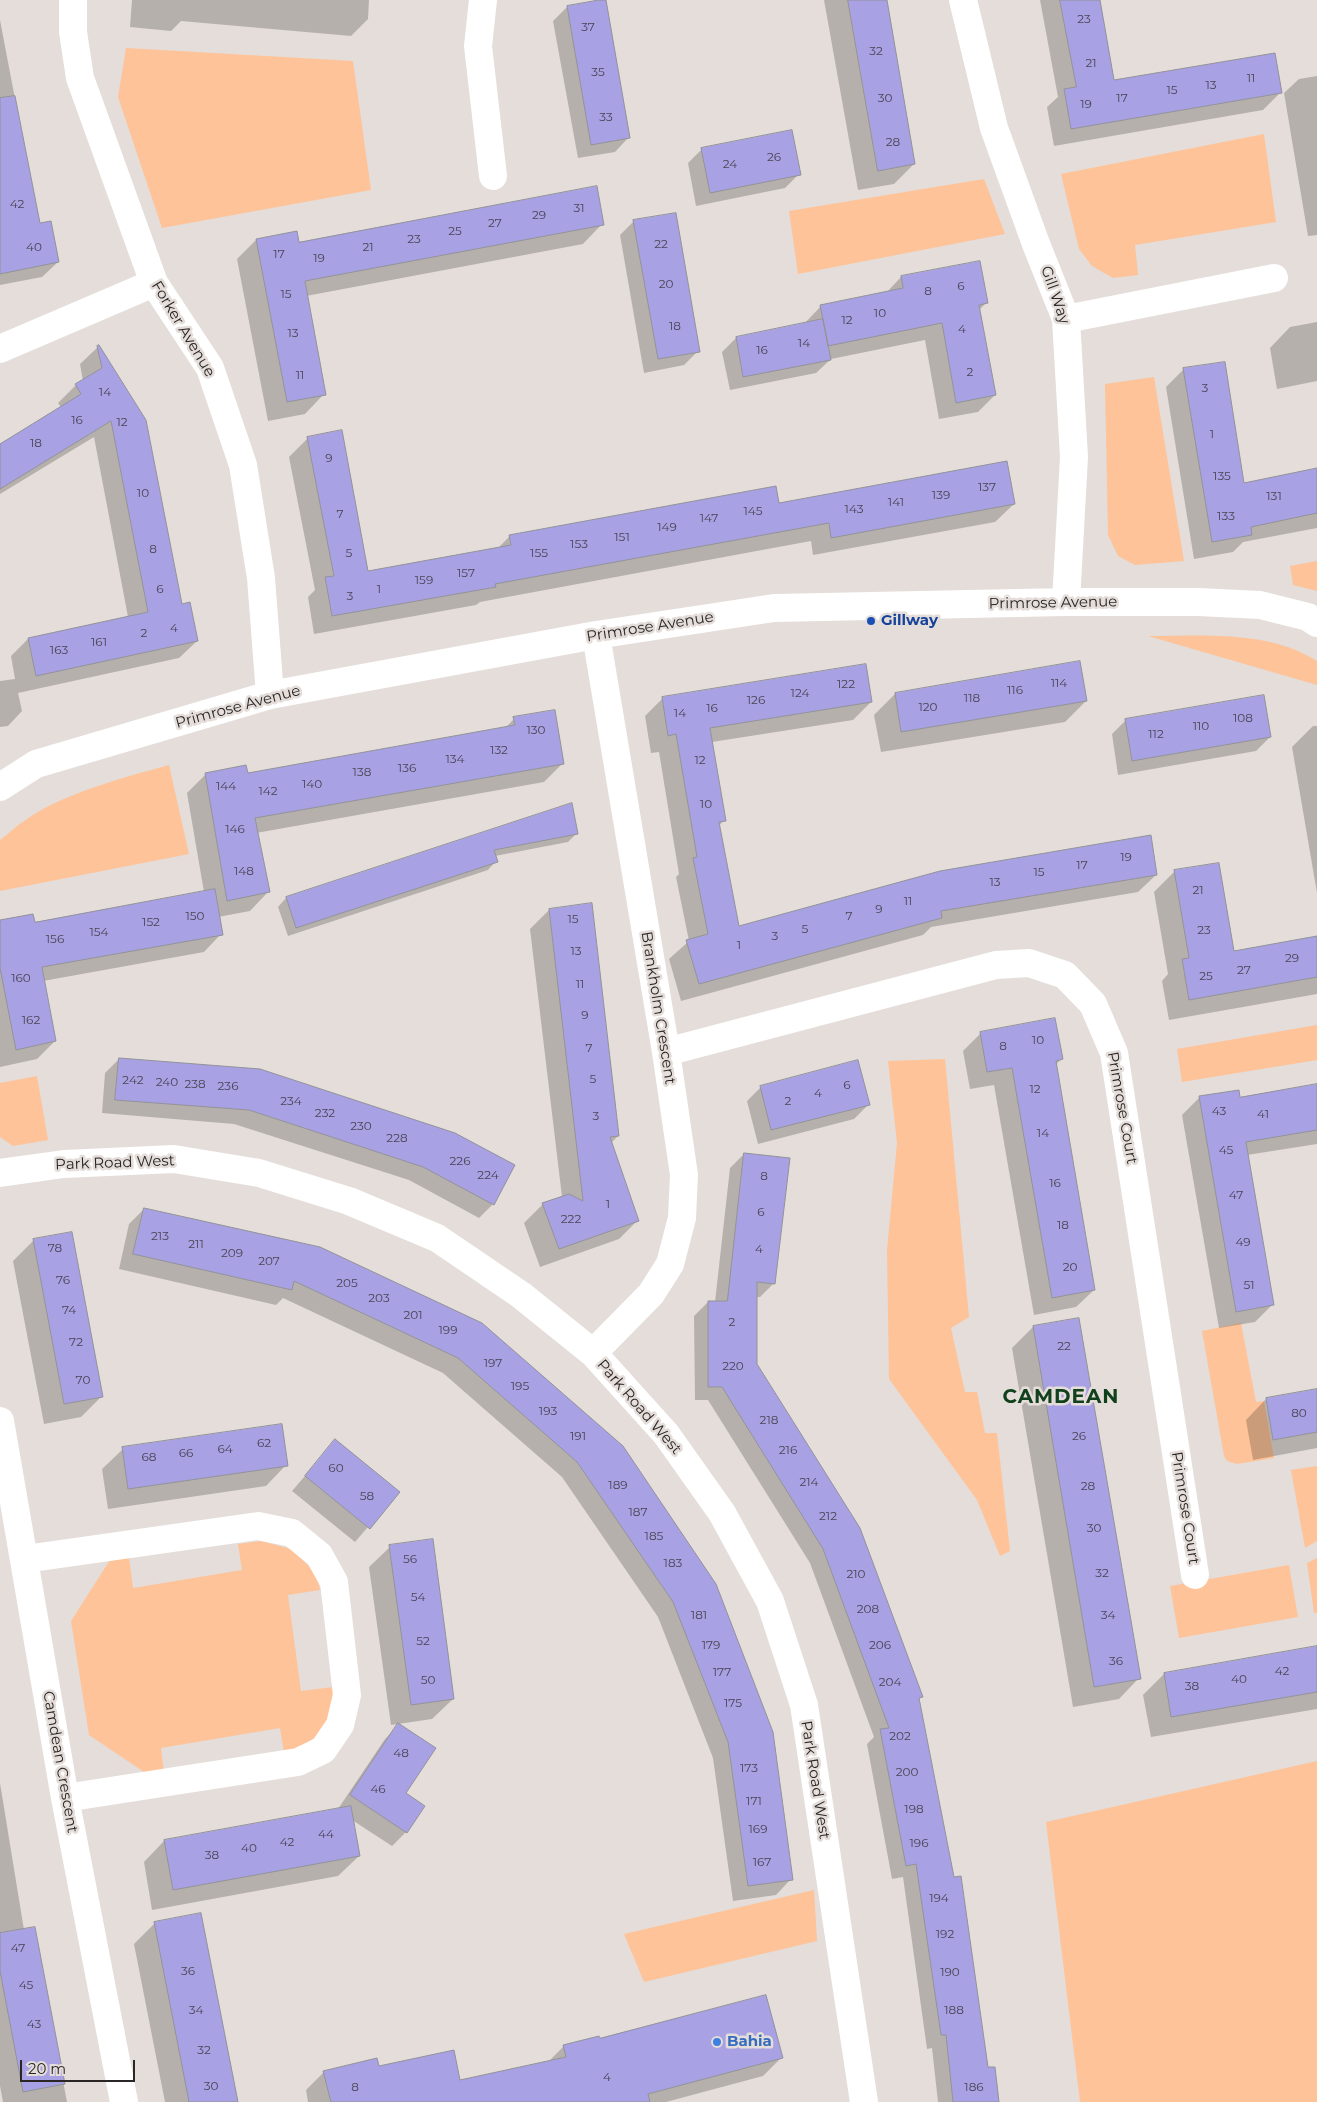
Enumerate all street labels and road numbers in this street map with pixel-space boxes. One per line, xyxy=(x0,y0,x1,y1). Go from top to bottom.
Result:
street label: Gill Way xyxy=(1037,264,1073,326)
street label: Forker Avenue xyxy=(147,278,219,380)
street label: Primrose Avenue xyxy=(989,593,1117,613)
street label: Primrose Avenue xyxy=(585,608,715,646)
street label: Primrose Avenue xyxy=(174,682,302,732)
street label: Brankholm Crescent xyxy=(637,930,679,1086)
street label: Primrose Court xyxy=(1103,1050,1141,1166)
street label: Park Road West xyxy=(55,1152,175,1174)
street label: Park Road West xyxy=(593,1356,685,1458)
street label: Primrose Court xyxy=(1167,1450,1203,1566)
street label: Camdean Crescent xyxy=(39,1690,81,1834)
street label: Park Road West xyxy=(797,1720,833,1840)

